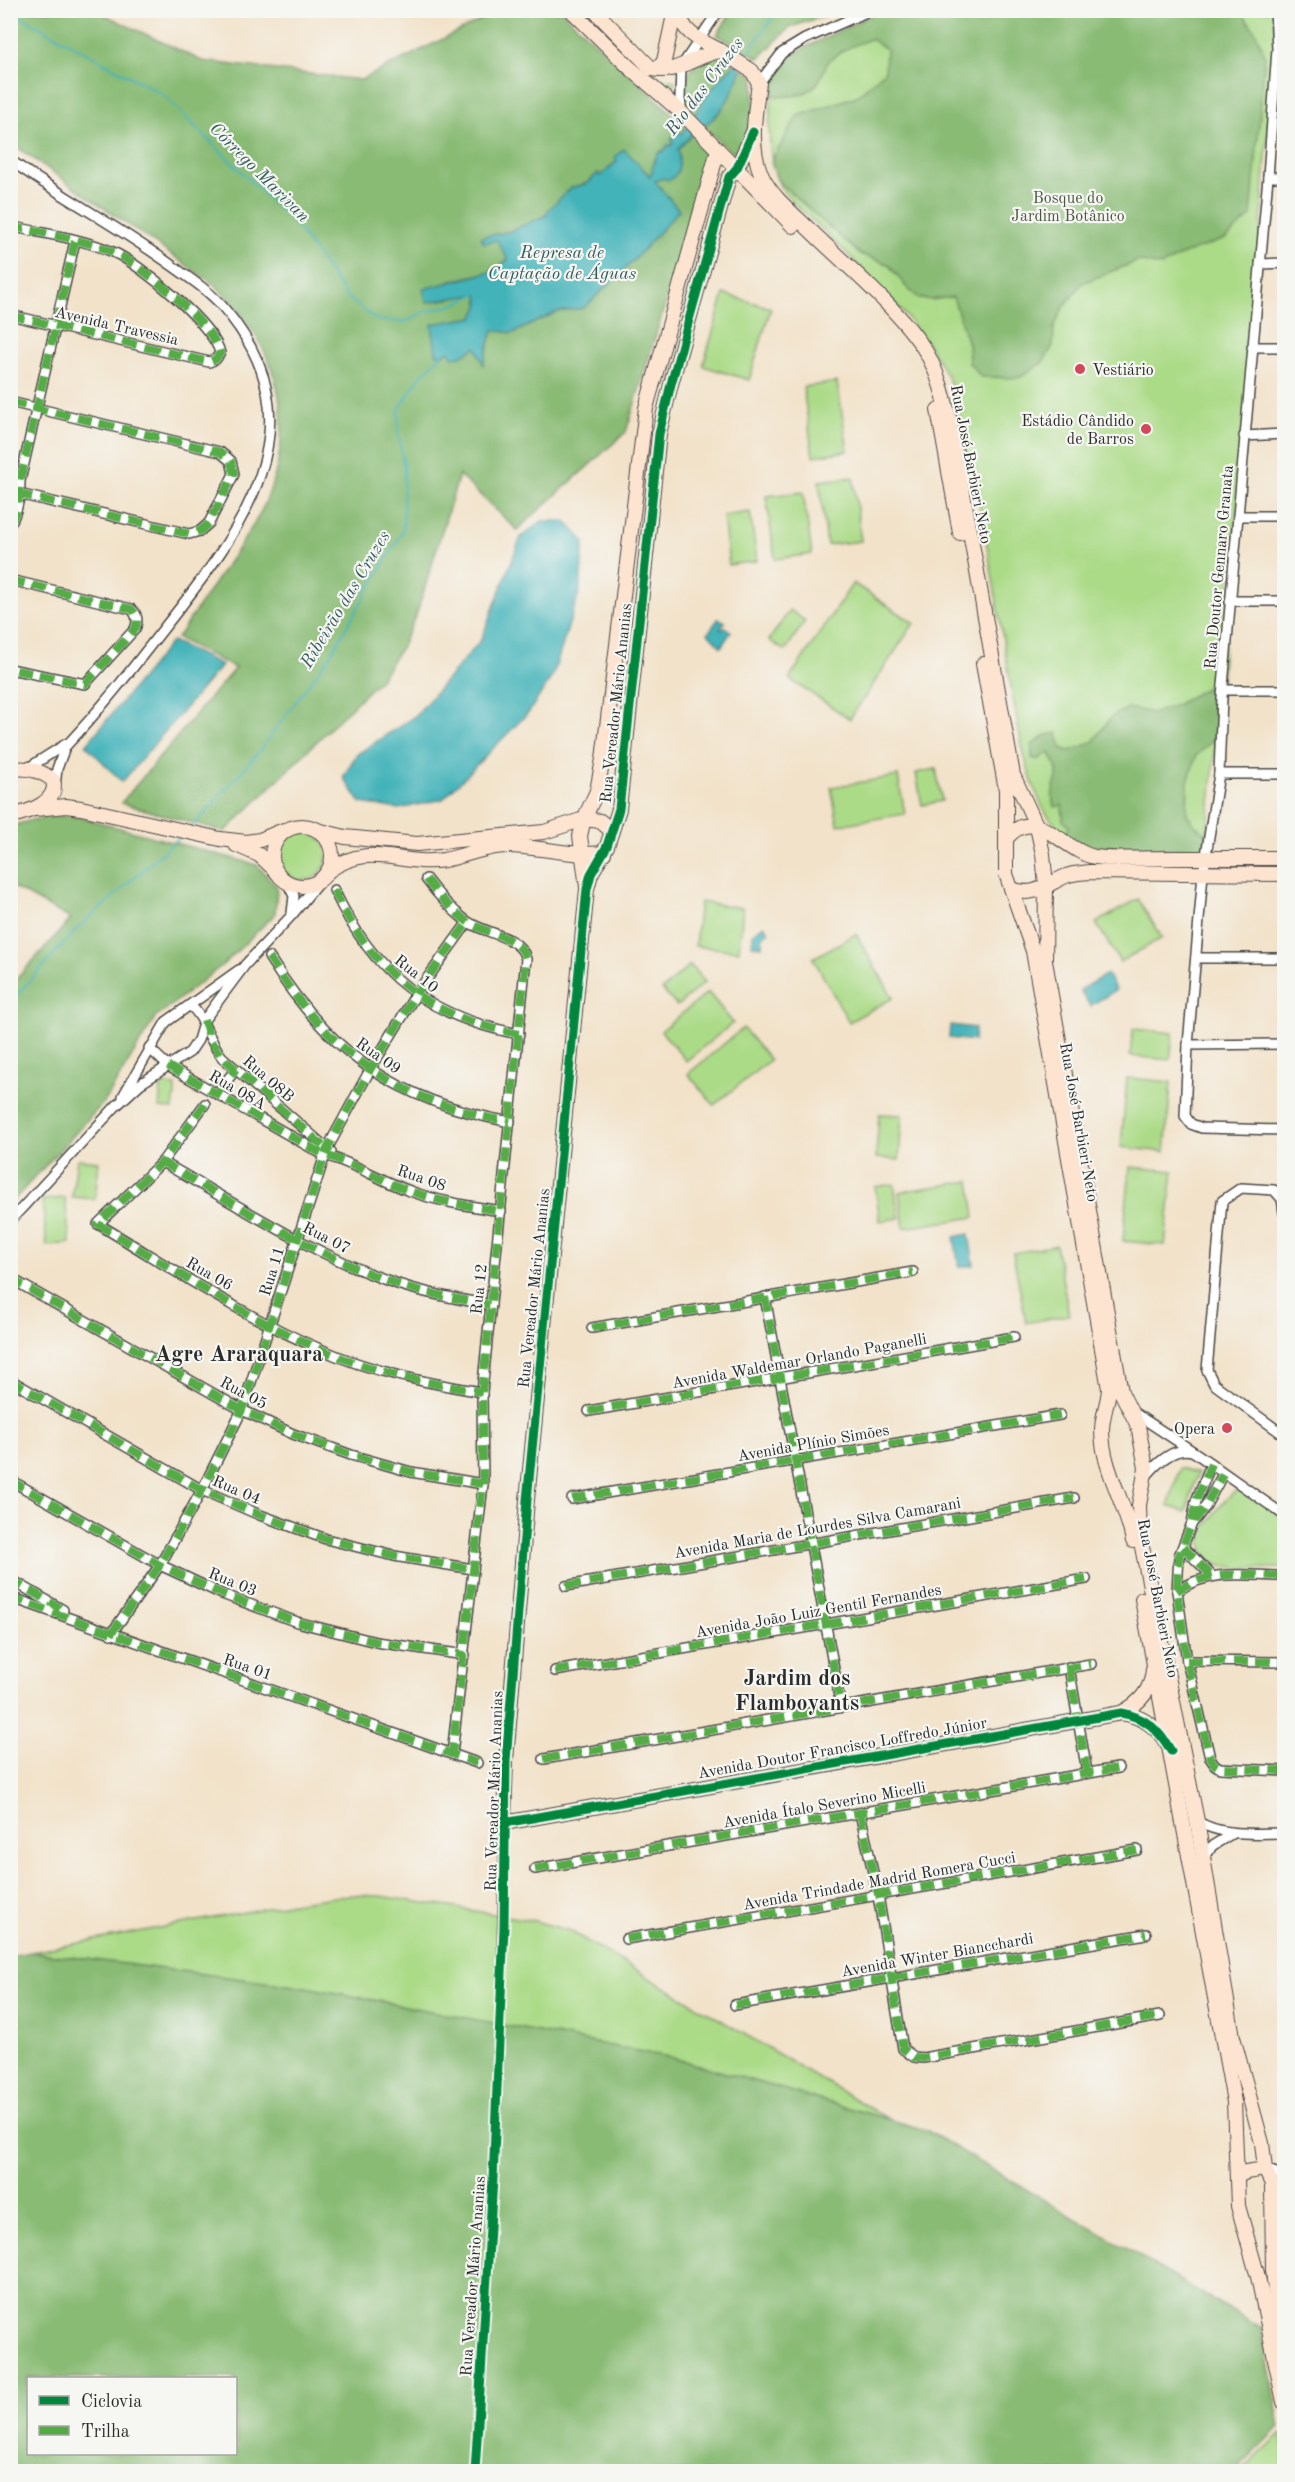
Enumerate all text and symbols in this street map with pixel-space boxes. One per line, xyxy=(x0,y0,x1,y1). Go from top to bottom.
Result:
water label: Rio das Cruzes xyxy=(662,34,747,140)
water label: Córrego Marivan xyxy=(206,119,313,226)
park label: Bosque do Jardim Botânico xyxy=(1011,191,1125,225)
water label: Represa de Captação de Águas xyxy=(488,244,637,283)
street label: Avenida Travessia xyxy=(53,305,180,349)
marker: Vestiário xyxy=(1073,362,1087,376)
place label: Vestiário xyxy=(1092,363,1154,379)
street label: Rua José Barbieri Neto xyxy=(947,383,993,545)
place label: Estádio Cândido de Barros xyxy=(1021,414,1134,448)
marker: Estádio Cândido de Barros xyxy=(1139,422,1153,436)
street label: Rua Doutor Gennaro Granata xyxy=(1203,464,1237,670)
water label: Ribeirão das Cruzes xyxy=(297,527,394,672)
street label: Rua Vereador Mário Ananias xyxy=(599,602,635,804)
street label: Rua 10 xyxy=(391,953,441,997)
street label: Rua 09 xyxy=(352,1035,403,1078)
street label: Rua José Barbieri Neto xyxy=(1056,1041,1100,1203)
street label: Rua 08B xyxy=(239,1053,296,1106)
street label: Rua 08A xyxy=(206,1068,268,1113)
street label: Rua 08 xyxy=(395,1163,448,1195)
street label: Rua Vereador Mário Ananias xyxy=(517,1187,553,1389)
street label: Rua 07 xyxy=(300,1220,352,1257)
street label: Rua 11 xyxy=(258,1245,288,1298)
street label: Rua 06 xyxy=(183,1255,235,1294)
street label: Rua 12 xyxy=(469,1263,491,1315)
street label: Avenida Waldemar Orlando Paganelli xyxy=(671,1332,928,1392)
district label: Agre Araraquara xyxy=(155,1344,323,1366)
street label: Rua 05 xyxy=(217,1375,269,1413)
marker: Opera xyxy=(1220,1421,1234,1435)
place label: Opera xyxy=(1174,1422,1215,1438)
street label: Avenida Plínio Simões xyxy=(736,1423,891,1465)
street label: Rua 04 xyxy=(210,1474,263,1508)
street label: Avenida Maria de Lourdes Silva Camarani xyxy=(673,1496,962,1562)
street label: Rua José Barbieri Neto xyxy=(1134,1517,1180,1679)
street label: Rua 03 xyxy=(206,1566,259,1600)
street label: Avenida João Luiz Gentil Fernandes xyxy=(694,1582,943,1642)
street label: Rua 01 xyxy=(221,1652,274,1684)
district label: Jardim dos Flamboyants xyxy=(735,1668,859,1715)
street label: Rua Vereador Mário Ananias xyxy=(483,1690,507,1892)
street label: Avenida Doutor Francisco Loffredo Júnior xyxy=(696,1716,989,1782)
street label: Avenida Ítalo Severino Micelli xyxy=(721,1776,927,1832)
street label: Avenida Trindade Madrid Romera Cucci xyxy=(742,1850,1017,1914)
street label: Avenida Winter Biancchardi xyxy=(840,1931,1035,1981)
street label: Rua Vereador Mário Ananias xyxy=(459,2175,489,2377)
legend xyxy=(27,2377,237,2455)
text: Ciclovia xyxy=(81,2393,142,2411)
text: Trilha xyxy=(81,2423,130,2441)

